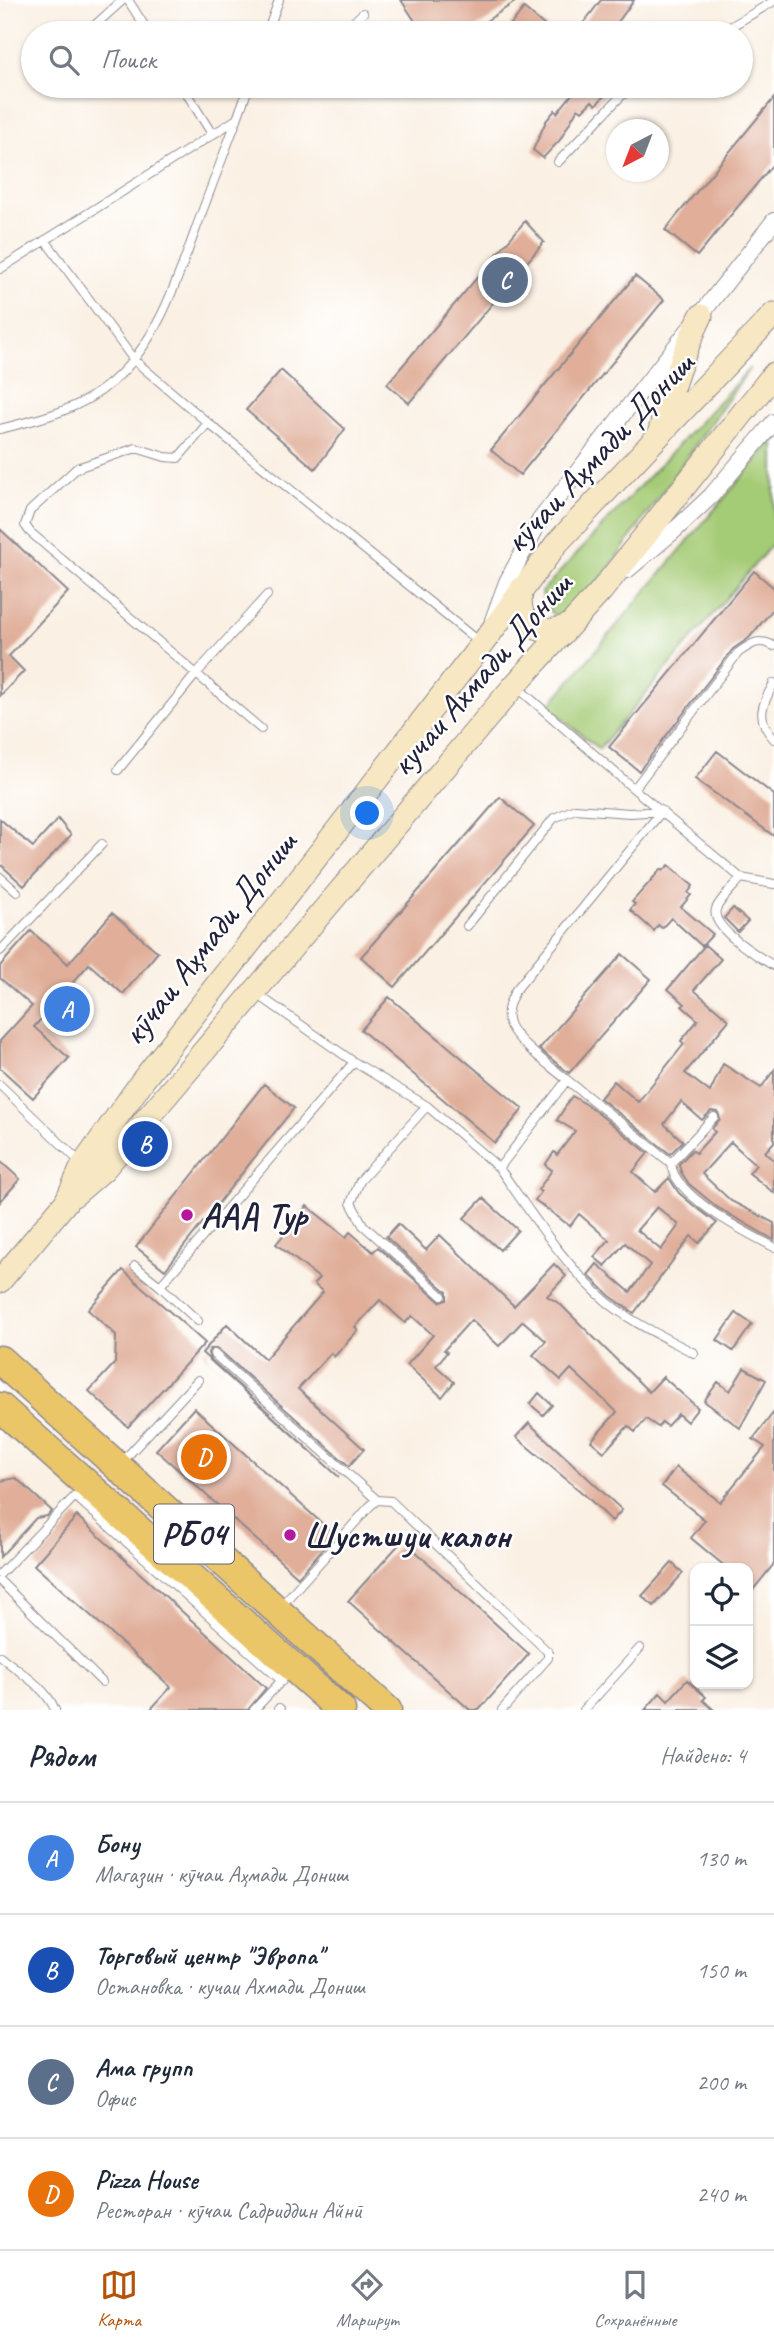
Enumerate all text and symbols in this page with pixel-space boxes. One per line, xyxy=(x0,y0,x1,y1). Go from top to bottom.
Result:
search box xyxy=(21,21,753,98)
icon: search xyxy=(45,41,83,79)
text: Поиск xyxy=(101,43,156,76)
north arrow xyxy=(606,119,669,182)
pin: C xyxy=(482,254,528,306)
street label: кӯчаи Аҳмади Дониш xyxy=(494,341,705,562)
street label: кучаи Ахмади Дониш xyxy=(380,561,583,786)
your location xyxy=(350,796,384,830)
street label: кӯчаи Аҳмади Дониш xyxy=(111,821,308,1054)
pin: A xyxy=(44,983,90,1035)
pin: B xyxy=(122,1118,168,1170)
place label: ААА Тур xyxy=(201,1193,309,1238)
marker: ААА Тур xyxy=(179,1207,195,1223)
pin: D xyxy=(181,1431,227,1483)
road number: РБ04 xyxy=(154,1504,234,1564)
place label: Шустшуи калон xyxy=(304,1513,512,1558)
marker: Шустшуи калон xyxy=(282,1527,298,1543)
map controls xyxy=(690,1563,753,1689)
button: locate xyxy=(690,1563,753,1626)
button: layers xyxy=(690,1626,753,1689)
text: Рядом xyxy=(28,1737,95,1775)
text: Найдено: 4 xyxy=(660,1741,746,1770)
text: Бону xyxy=(95,1827,140,1860)
text: A xyxy=(45,1844,57,1873)
text: 130 m xyxy=(697,1844,746,1873)
text: Магазин · кӯчаи Аҳмади Дониш xyxy=(95,1860,348,1889)
text: Торговый центр "Эвропа" xyxy=(95,1939,323,1972)
text: B xyxy=(45,1956,57,1985)
text: 150 m xyxy=(697,1956,746,1985)
text: Остановка · кучаи Ахмади Дониш xyxy=(95,1972,365,2001)
text: Ама групп xyxy=(95,2051,193,2084)
text: C xyxy=(46,2068,56,2097)
text: 200 m xyxy=(697,2068,746,2097)
text: Офис xyxy=(95,2084,135,2113)
text: Pizza House xyxy=(95,2163,198,2196)
text: D xyxy=(44,2180,58,2209)
text: 240 m xyxy=(697,2180,746,2209)
text: Ресторан · кӯчаи Садриддин Айнӣ xyxy=(95,2196,362,2225)
tab: Карта xyxy=(98,2266,141,2332)
tab: Маршрут xyxy=(336,2266,399,2332)
tab: Сохранённые xyxy=(594,2266,676,2332)

